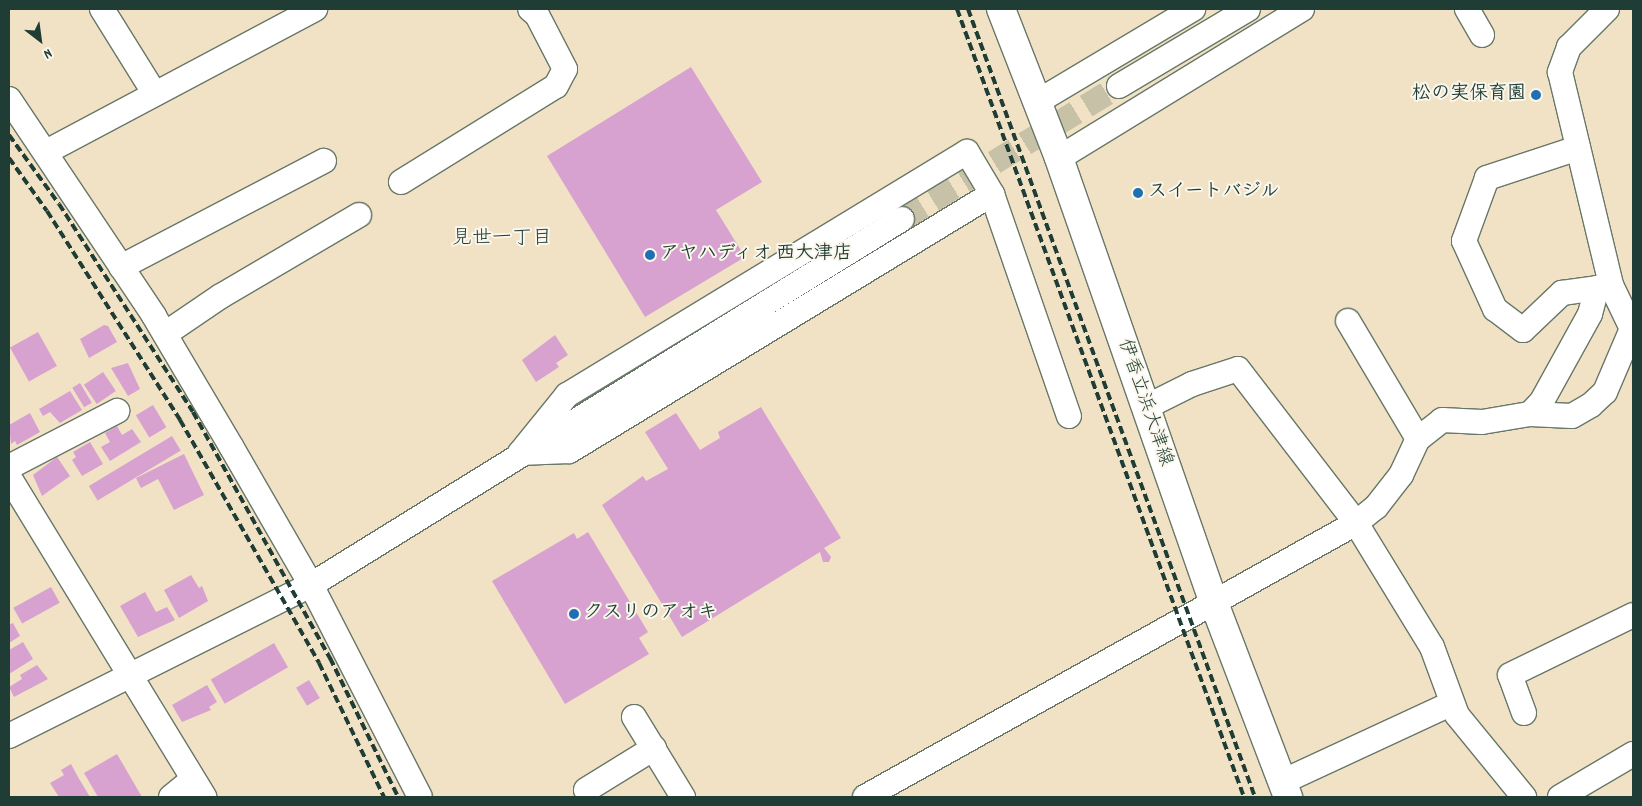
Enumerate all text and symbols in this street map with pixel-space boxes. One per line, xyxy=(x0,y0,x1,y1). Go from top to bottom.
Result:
north arrow xyxy=(15,15,65,65)
text: N xyxy=(40,43,56,63)
place label: 松の実保育園 xyxy=(1412,84,1526,106)
marker: 松の実保育園 xyxy=(1530,89,1542,101)
place label: スイートバジル xyxy=(1148,182,1279,204)
marker: スイートバジル xyxy=(1132,187,1144,199)
district label: 見世一丁目 xyxy=(452,227,552,251)
place label: アヤハディオ 西大津店 xyxy=(660,244,854,266)
marker: アヤハディオ 西大津店 xyxy=(644,249,656,261)
street label: 伊香立浜大津線 xyxy=(1112,336,1176,470)
place label: クスリのアオキ xyxy=(584,603,717,625)
marker: クスリのアオキ xyxy=(568,608,580,620)

